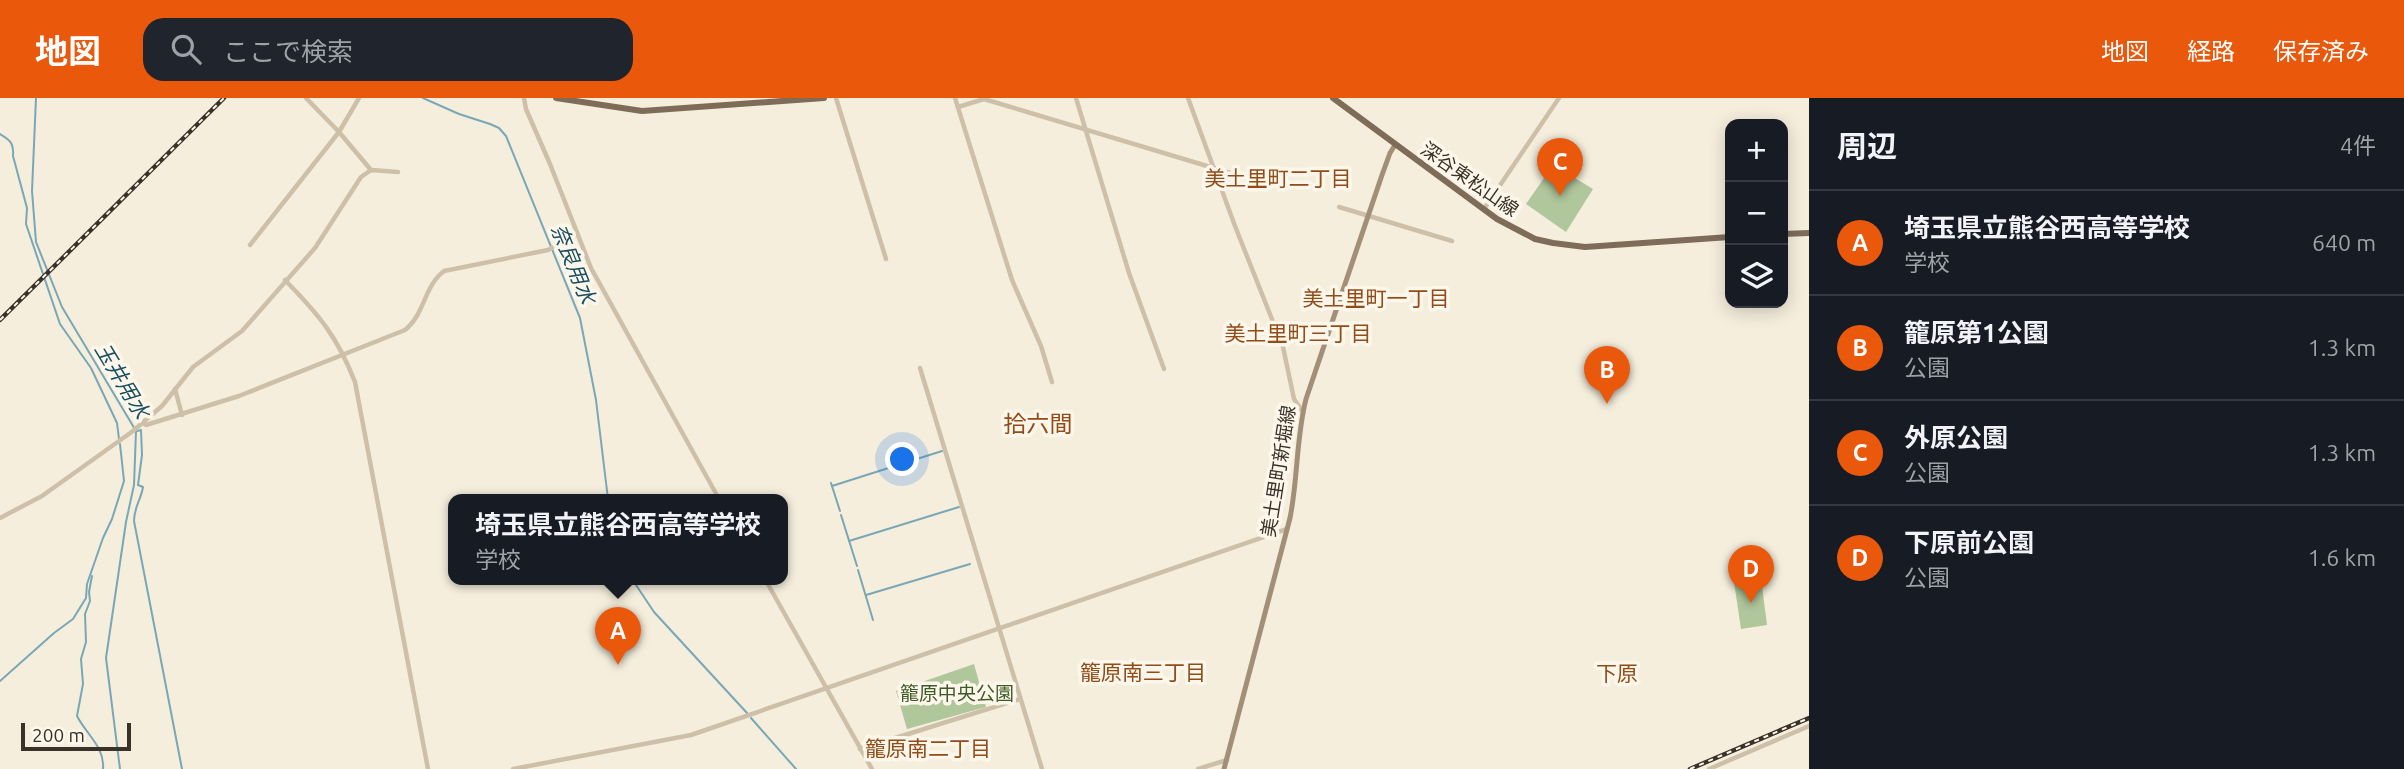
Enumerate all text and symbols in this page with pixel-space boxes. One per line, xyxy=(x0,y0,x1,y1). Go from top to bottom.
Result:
search box xyxy=(143,18,633,81)
icon: search xyxy=(167,30,205,68)
text: 地図 xyxy=(35,32,101,69)
text: ここで検索 xyxy=(223,37,353,66)
text: 地図 xyxy=(2101,38,2149,65)
text: 経路 xyxy=(2187,38,2235,65)
text: 保存済み xyxy=(2273,38,2369,65)
map controls xyxy=(1725,119,1788,308)
button: + xyxy=(1725,119,1788,182)
text: 周辺 xyxy=(1837,129,1897,163)
text: 4件 xyxy=(2340,133,2376,158)
street label: 深谷東松山線 xyxy=(1417,137,1523,221)
pin: C xyxy=(1537,138,1583,196)
district label: 美土里町二丁目 xyxy=(1205,166,1352,190)
button: − xyxy=(1725,182,1788,245)
text: 埼玉県立熊谷西高等学校 xyxy=(1904,213,2190,242)
water label: 奈良用水 xyxy=(547,220,602,309)
text: A xyxy=(1852,230,1868,255)
text: 640 m xyxy=(2312,230,2376,255)
button: layers xyxy=(1725,245,1788,308)
text: 学校 xyxy=(1904,250,1950,275)
district label: 美土里町一丁目 xyxy=(1303,286,1450,310)
text: 籠原第1公園 xyxy=(1904,318,2049,347)
district label: 美土里町三丁目 xyxy=(1225,321,1372,345)
text: B xyxy=(1852,335,1868,360)
text: 1.3 km xyxy=(2308,335,2376,360)
water label: 玉井用水 xyxy=(91,338,156,424)
pin: B xyxy=(1584,346,1630,404)
text: 公園 xyxy=(1904,355,1950,380)
street label: 美土里町新堀線 xyxy=(1257,404,1299,538)
district label: 拾六間 xyxy=(1004,411,1073,436)
text: 外原公園 xyxy=(1904,423,2008,452)
text: C xyxy=(1853,440,1867,465)
text: 1.3 km xyxy=(2308,440,2376,465)
your location xyxy=(885,442,919,476)
text: 公園 xyxy=(1904,460,1950,485)
popup xyxy=(448,494,788,585)
text: 埼玉県立熊谷西高等学校 xyxy=(475,510,761,539)
text: 下原前公園 xyxy=(1904,528,2034,557)
pin: D xyxy=(1728,545,1774,603)
text: D xyxy=(1852,545,1868,570)
text: 1.6 km xyxy=(2308,545,2376,570)
text: 学校 xyxy=(475,547,521,572)
text: 公園 xyxy=(1904,565,1950,590)
pin: A xyxy=(595,607,641,665)
district label: 籠原南三丁目 xyxy=(1080,660,1206,684)
district label: 下原 xyxy=(1596,661,1638,685)
park label: 籠原中央公園 xyxy=(900,682,1014,704)
scale bar xyxy=(21,720,131,752)
text: 200 m xyxy=(32,724,85,746)
district label: 籠原南二丁目 xyxy=(865,736,991,760)

